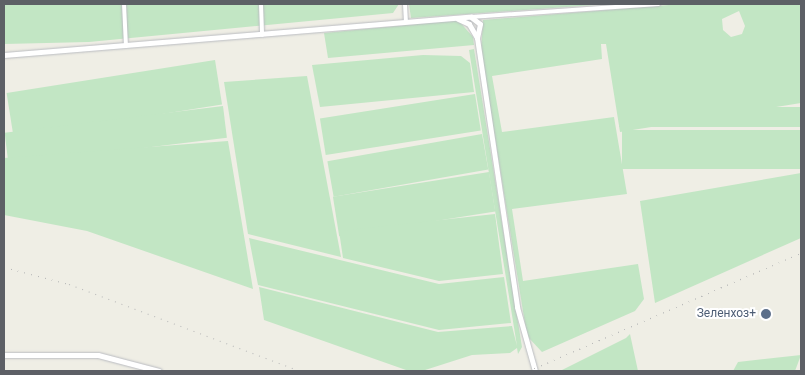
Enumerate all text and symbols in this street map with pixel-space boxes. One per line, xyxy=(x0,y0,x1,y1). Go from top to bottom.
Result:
place label: Зеленхоз+ xyxy=(697,307,756,321)
marker: Зеленхоз+ xyxy=(760,308,772,320)

